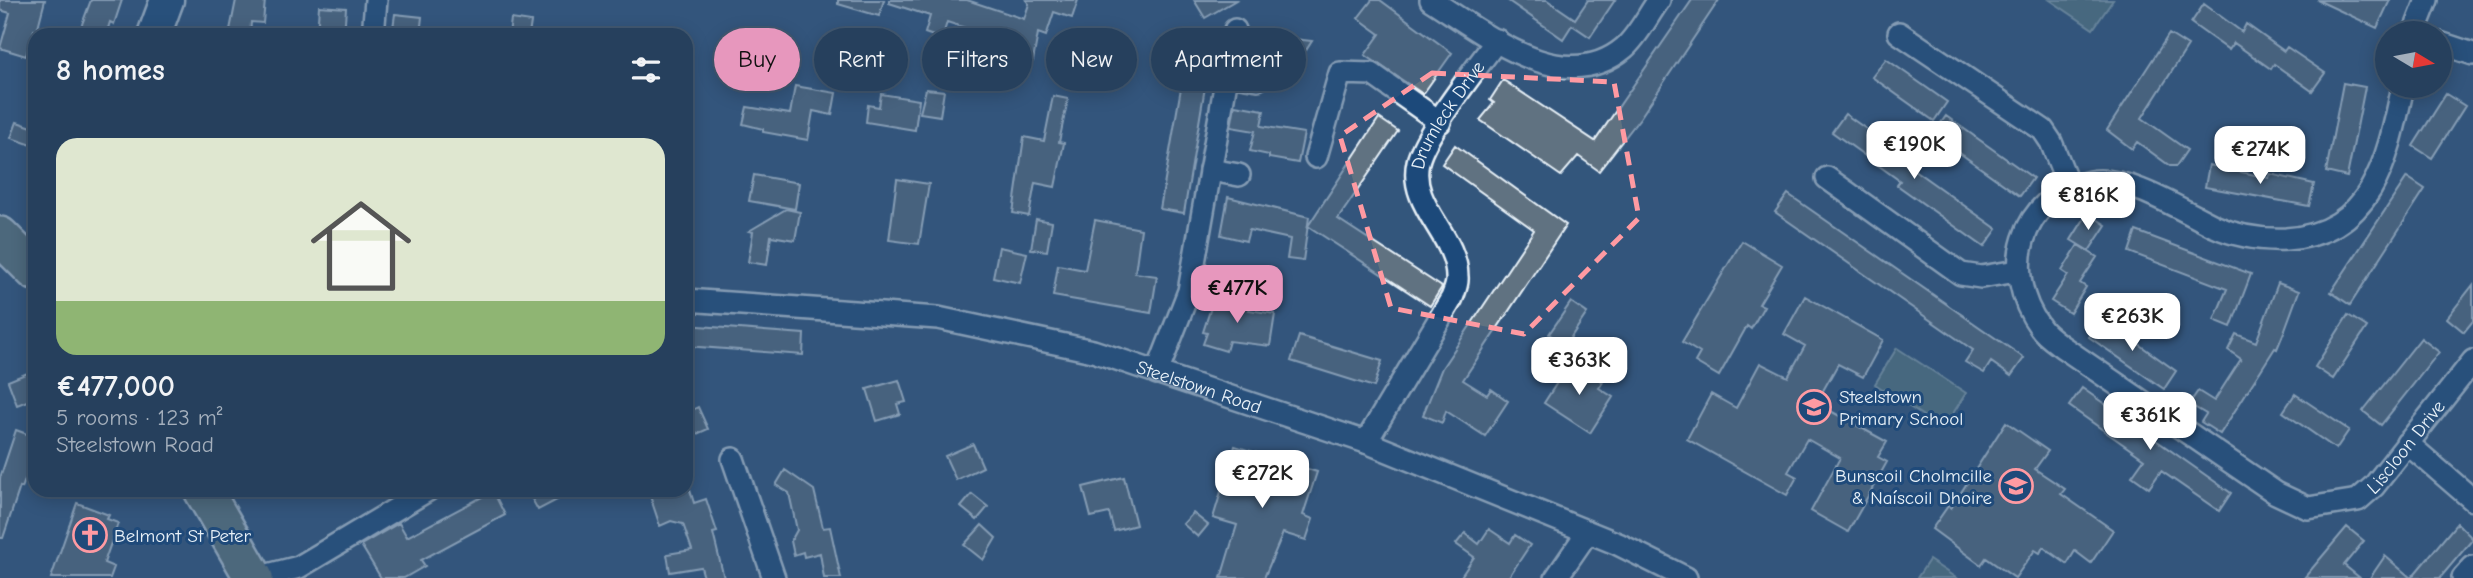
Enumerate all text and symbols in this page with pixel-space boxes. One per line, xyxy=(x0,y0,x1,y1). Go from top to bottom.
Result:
north arrow xyxy=(2375,21,2452,98)
map controls xyxy=(2375,21,2452,98)
chip: Buy xyxy=(714,28,800,91)
chip: Rent xyxy=(814,28,908,91)
chip: Filters xyxy=(922,28,1032,91)
chip: New xyxy=(1046,28,1137,91)
chip: Apartment xyxy=(1151,28,1306,91)
icon: filters xyxy=(627,51,665,89)
text: 8 homes xyxy=(56,53,165,88)
street label: Drumleck Drive xyxy=(1407,57,1490,171)
pin: €190K xyxy=(1865,122,1963,181)
pin: €274K xyxy=(2211,127,2309,186)
text: €190K xyxy=(1882,130,1946,157)
text: €274K xyxy=(2230,135,2290,162)
pin: €816K xyxy=(2039,173,2137,232)
text: €816K xyxy=(2057,181,2119,208)
icon: home xyxy=(298,183,424,309)
pin: €477K xyxy=(1188,266,1286,325)
text: €477K xyxy=(1207,274,1267,301)
pin: €263K xyxy=(2083,294,2181,353)
text: €263K xyxy=(2100,302,2164,329)
pin: €363K xyxy=(1530,338,1628,397)
text: €363K xyxy=(1547,346,1611,373)
street label: Steelstown Road xyxy=(1133,356,1264,418)
text: €477,000 xyxy=(56,369,175,404)
place label: Steelstown Primary School xyxy=(1839,386,1964,430)
school or university icon: Steelstown Primary School xyxy=(1795,388,1833,426)
pin: €361K xyxy=(2101,392,2199,452)
street label: Liscloon Drive xyxy=(2363,396,2450,499)
text: €361K xyxy=(2119,401,2181,428)
text: 5 rooms · 123 m² xyxy=(56,404,222,431)
text: Steelstown Road xyxy=(56,431,214,458)
pin: €272K xyxy=(1213,450,1311,510)
text: €272K xyxy=(1231,459,1293,486)
place label: Bunscoil Cholmcille & Naíscoil Dhoire xyxy=(1835,465,1992,509)
school or university icon: Bunscoil Cholmcille & Naíscoil Dhoire xyxy=(1997,467,2035,505)
church icon: Belmont St Peter xyxy=(71,516,109,554)
place label: Belmont St Peter xyxy=(114,525,252,547)

